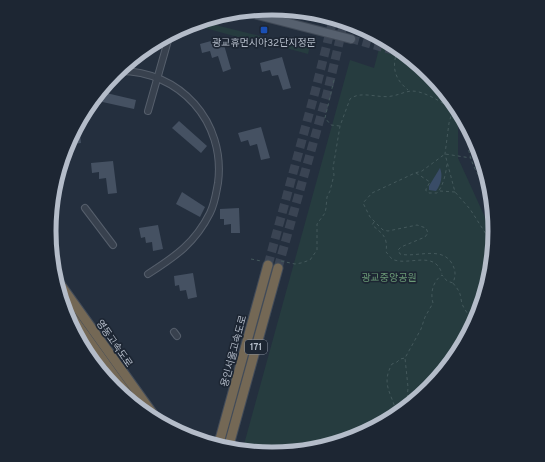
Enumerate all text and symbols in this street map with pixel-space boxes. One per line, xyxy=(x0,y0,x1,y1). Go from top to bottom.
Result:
marker: 광교휴먼시아32단지정문 xyxy=(259,25,269,35)
place label: 광교휴먼시아32단지정문 xyxy=(212,37,316,50)
park label: 광교중앙공원 xyxy=(361,272,417,285)
street label: 용인서울고속도로 xyxy=(219,314,250,389)
street label: 영동고속도로 xyxy=(93,318,135,370)
road number: 171 xyxy=(245,340,267,354)

